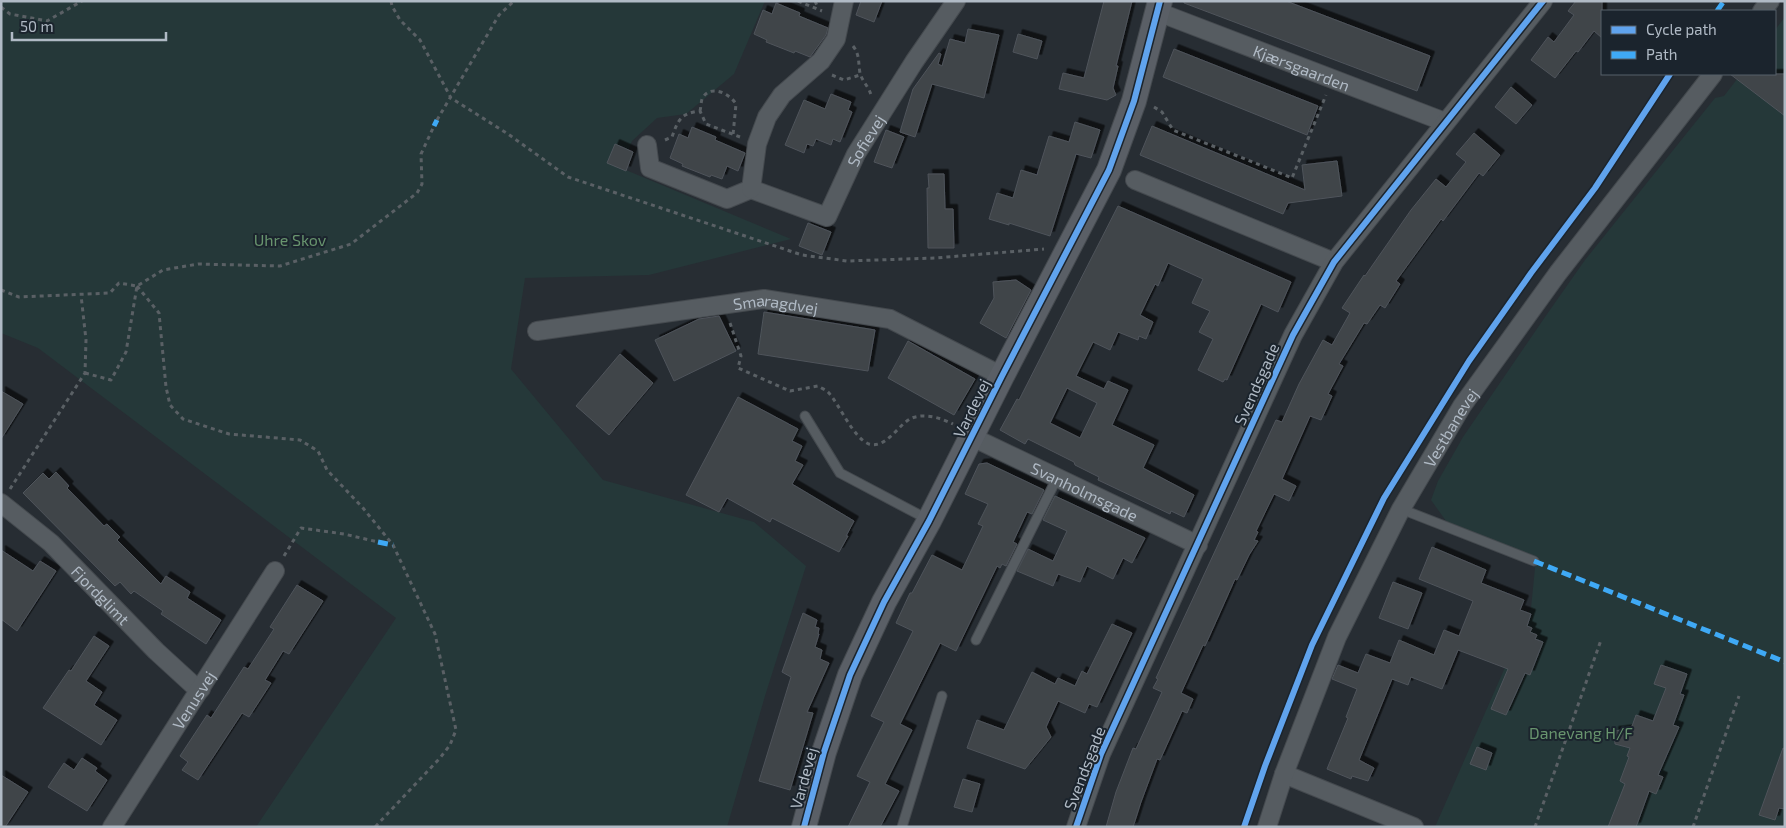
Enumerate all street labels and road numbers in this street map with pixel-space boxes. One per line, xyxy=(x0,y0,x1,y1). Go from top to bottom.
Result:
street label: Kjærsgaarden xyxy=(1251,40,1353,94)
street label: Sofievej xyxy=(842,111,889,169)
street label: Smaragdvej xyxy=(732,290,820,318)
street label: Svendsgade xyxy=(1229,340,1283,428)
street label: Vardevej xyxy=(949,376,994,441)
street label: Vestbanevej xyxy=(1419,384,1482,470)
street label: Svanholmsgade xyxy=(1028,457,1141,525)
street label: Fjordglimt xyxy=(68,561,134,628)
street label: Venusvej xyxy=(168,667,219,732)
street label: Svendsgade xyxy=(1059,724,1109,812)
street label: Vardevej xyxy=(786,745,821,811)

